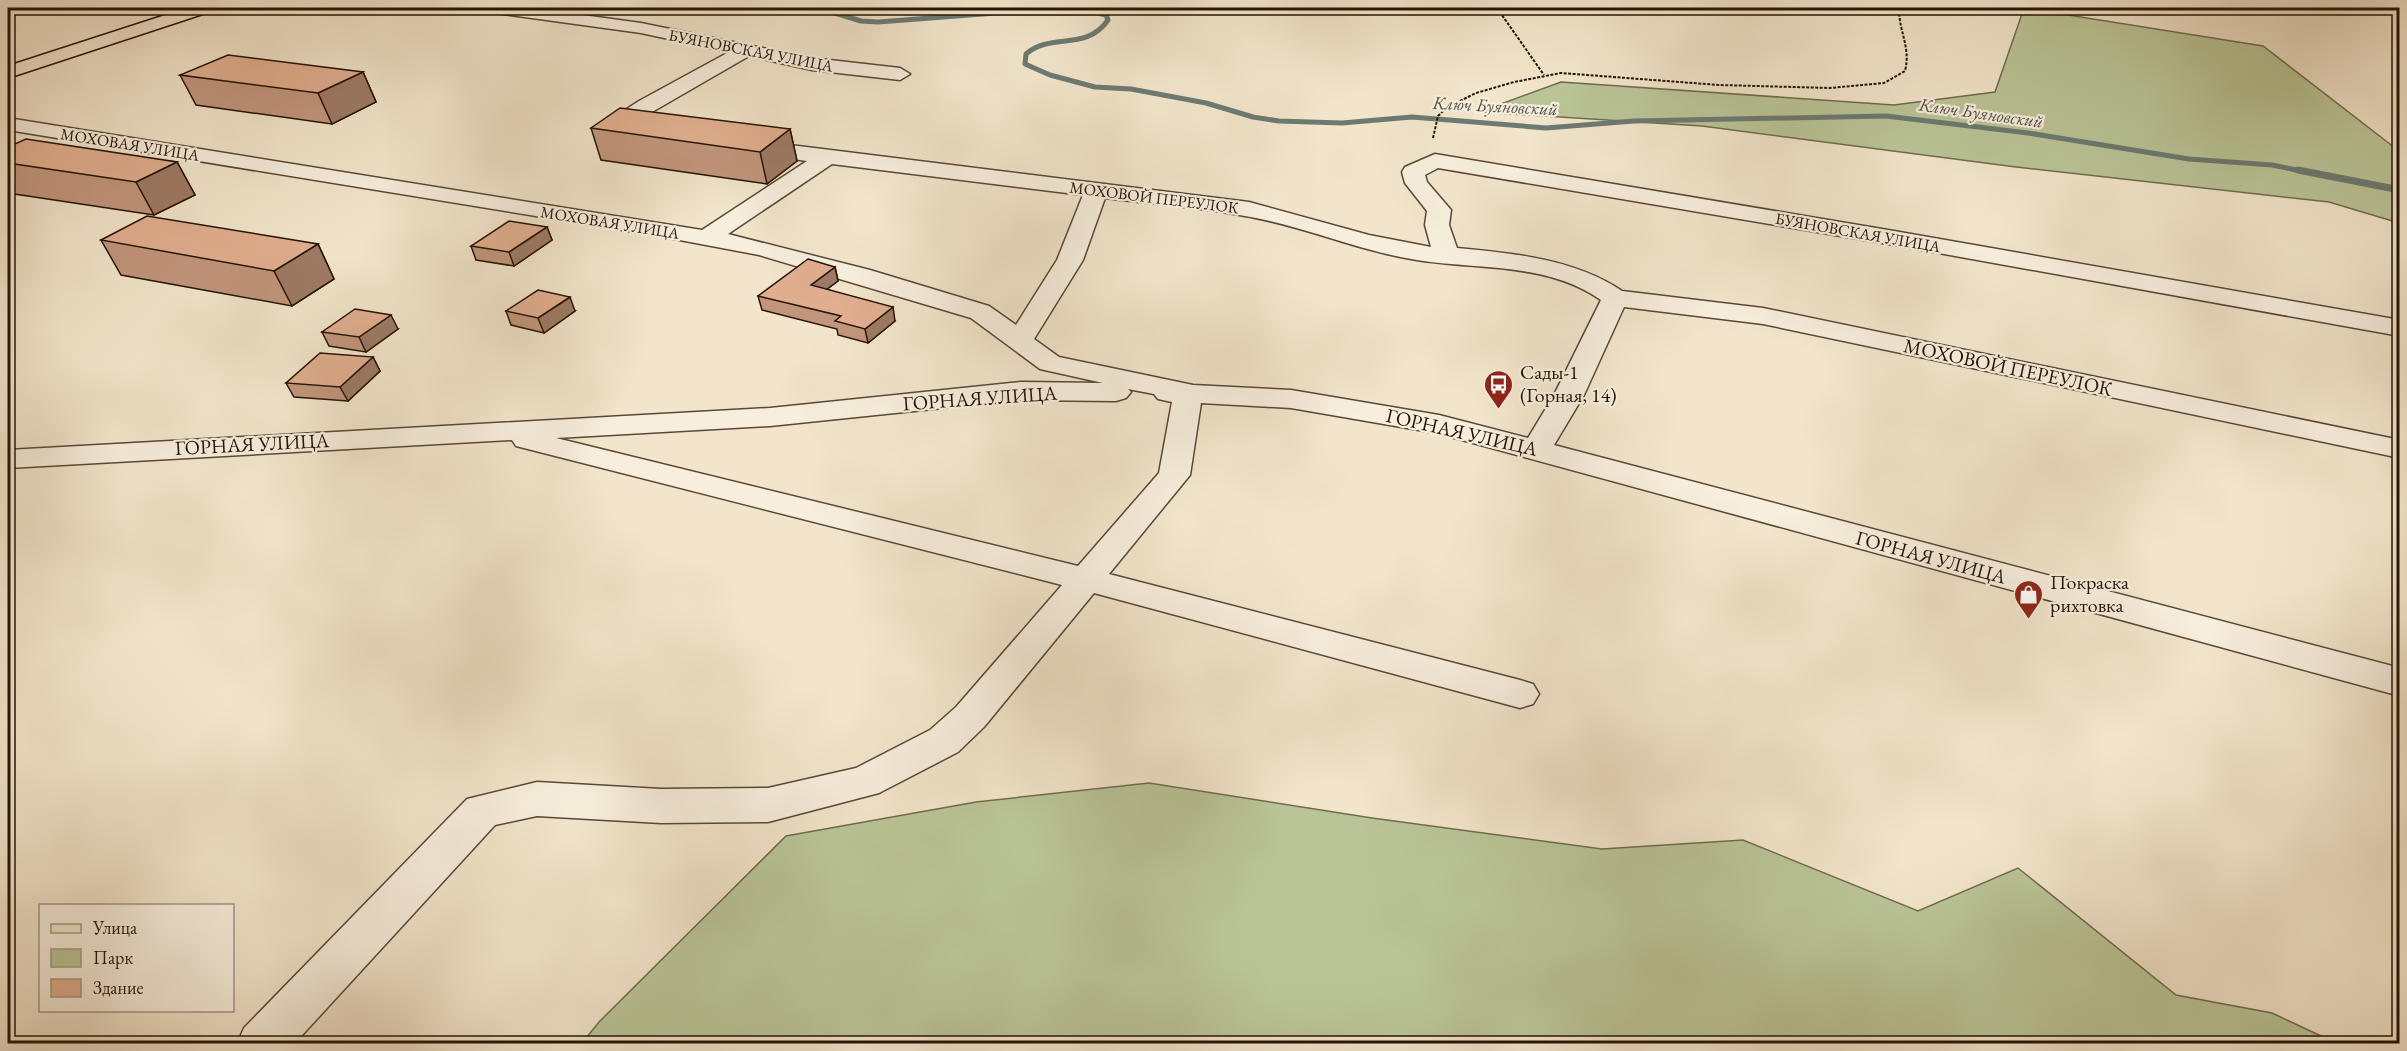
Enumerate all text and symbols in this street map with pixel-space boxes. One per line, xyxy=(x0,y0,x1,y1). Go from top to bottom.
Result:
street label: БУЯНОВСКАЯ УЛИЦА xyxy=(667,24,836,77)
water label: Ключ Буяновский xyxy=(1431,91,1558,121)
water label: Ключ Буяновский xyxy=(1916,92,2045,134)
street label: МОХОВАЯ УЛИЦА xyxy=(59,123,202,166)
street label: МОХОВОЙ ПЕРЕУЛОК xyxy=(1068,177,1240,218)
street label: МОХОВАЯ УЛИЦА xyxy=(539,201,682,244)
street label: БУЯНОВСКАЯ УЛИЦА xyxy=(1774,208,1943,258)
street label: МОХОВОЙ ПЕРЕУЛОК xyxy=(1901,332,2115,402)
place label: Сады-1 (Горная, 14) xyxy=(1520,359,1617,408)
bus stop icon: Сады-1 (Горная, 14) xyxy=(1483,368,1515,410)
street label: ГОРНАЯ УЛИЦА xyxy=(902,380,1058,416)
street label: ГОРНАЯ УЛИЦА xyxy=(1384,402,1540,462)
street label: ГОРНАЯ УЛИЦА xyxy=(174,427,330,461)
street label: ГОРНАЯ УЛИЦА xyxy=(1853,524,2009,590)
place label: Покраска рихтовка xyxy=(2050,569,2129,618)
shop icon: Покраска рихтовка xyxy=(2013,578,2045,620)
legend xyxy=(39,904,234,1012)
text: Улица xyxy=(92,916,138,939)
text: Парк xyxy=(93,946,133,969)
text: Здание xyxy=(93,976,143,999)

